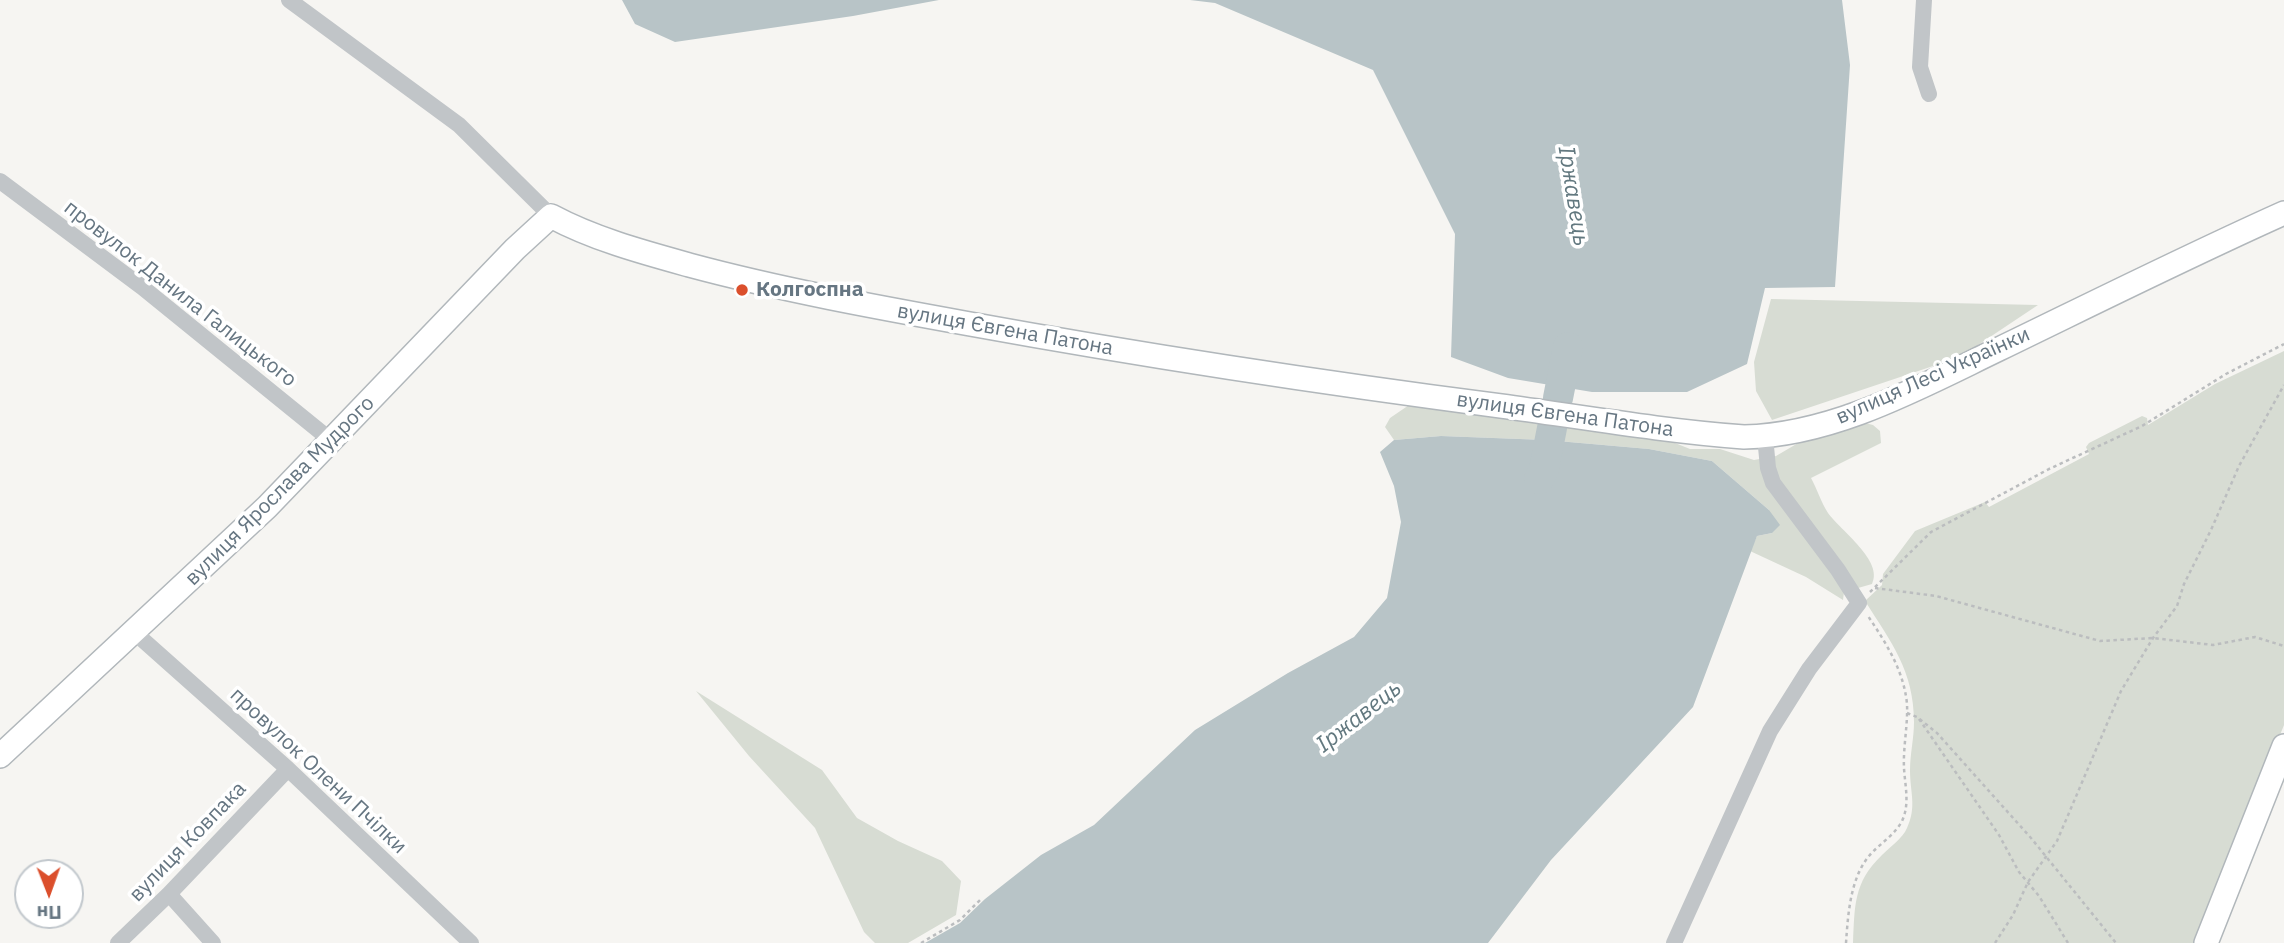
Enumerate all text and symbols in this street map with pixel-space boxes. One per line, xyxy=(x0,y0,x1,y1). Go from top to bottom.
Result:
water label: Іржавець xyxy=(1551,144,1595,248)
street label: провулок Данила Галицького xyxy=(59,195,301,393)
place label: Колгоспна xyxy=(756,277,864,303)
marker: Колгоспна xyxy=(734,282,750,298)
street label: вулиця Євгена Патона xyxy=(895,299,1115,361)
street label: вулиця Лесі Українки xyxy=(1832,322,2034,430)
street label: вулиця Євгена Патона xyxy=(1455,387,1675,443)
street label: вулиця Ярослава Мудрого xyxy=(180,391,380,591)
water label: Іржавець xyxy=(1311,675,1407,759)
street label: провулок Олени Пчілки xyxy=(224,683,412,859)
street label: вулиця Ковпака xyxy=(124,777,252,907)
north arrow xyxy=(14,859,84,929)
text: Пн xyxy=(37,901,62,925)

